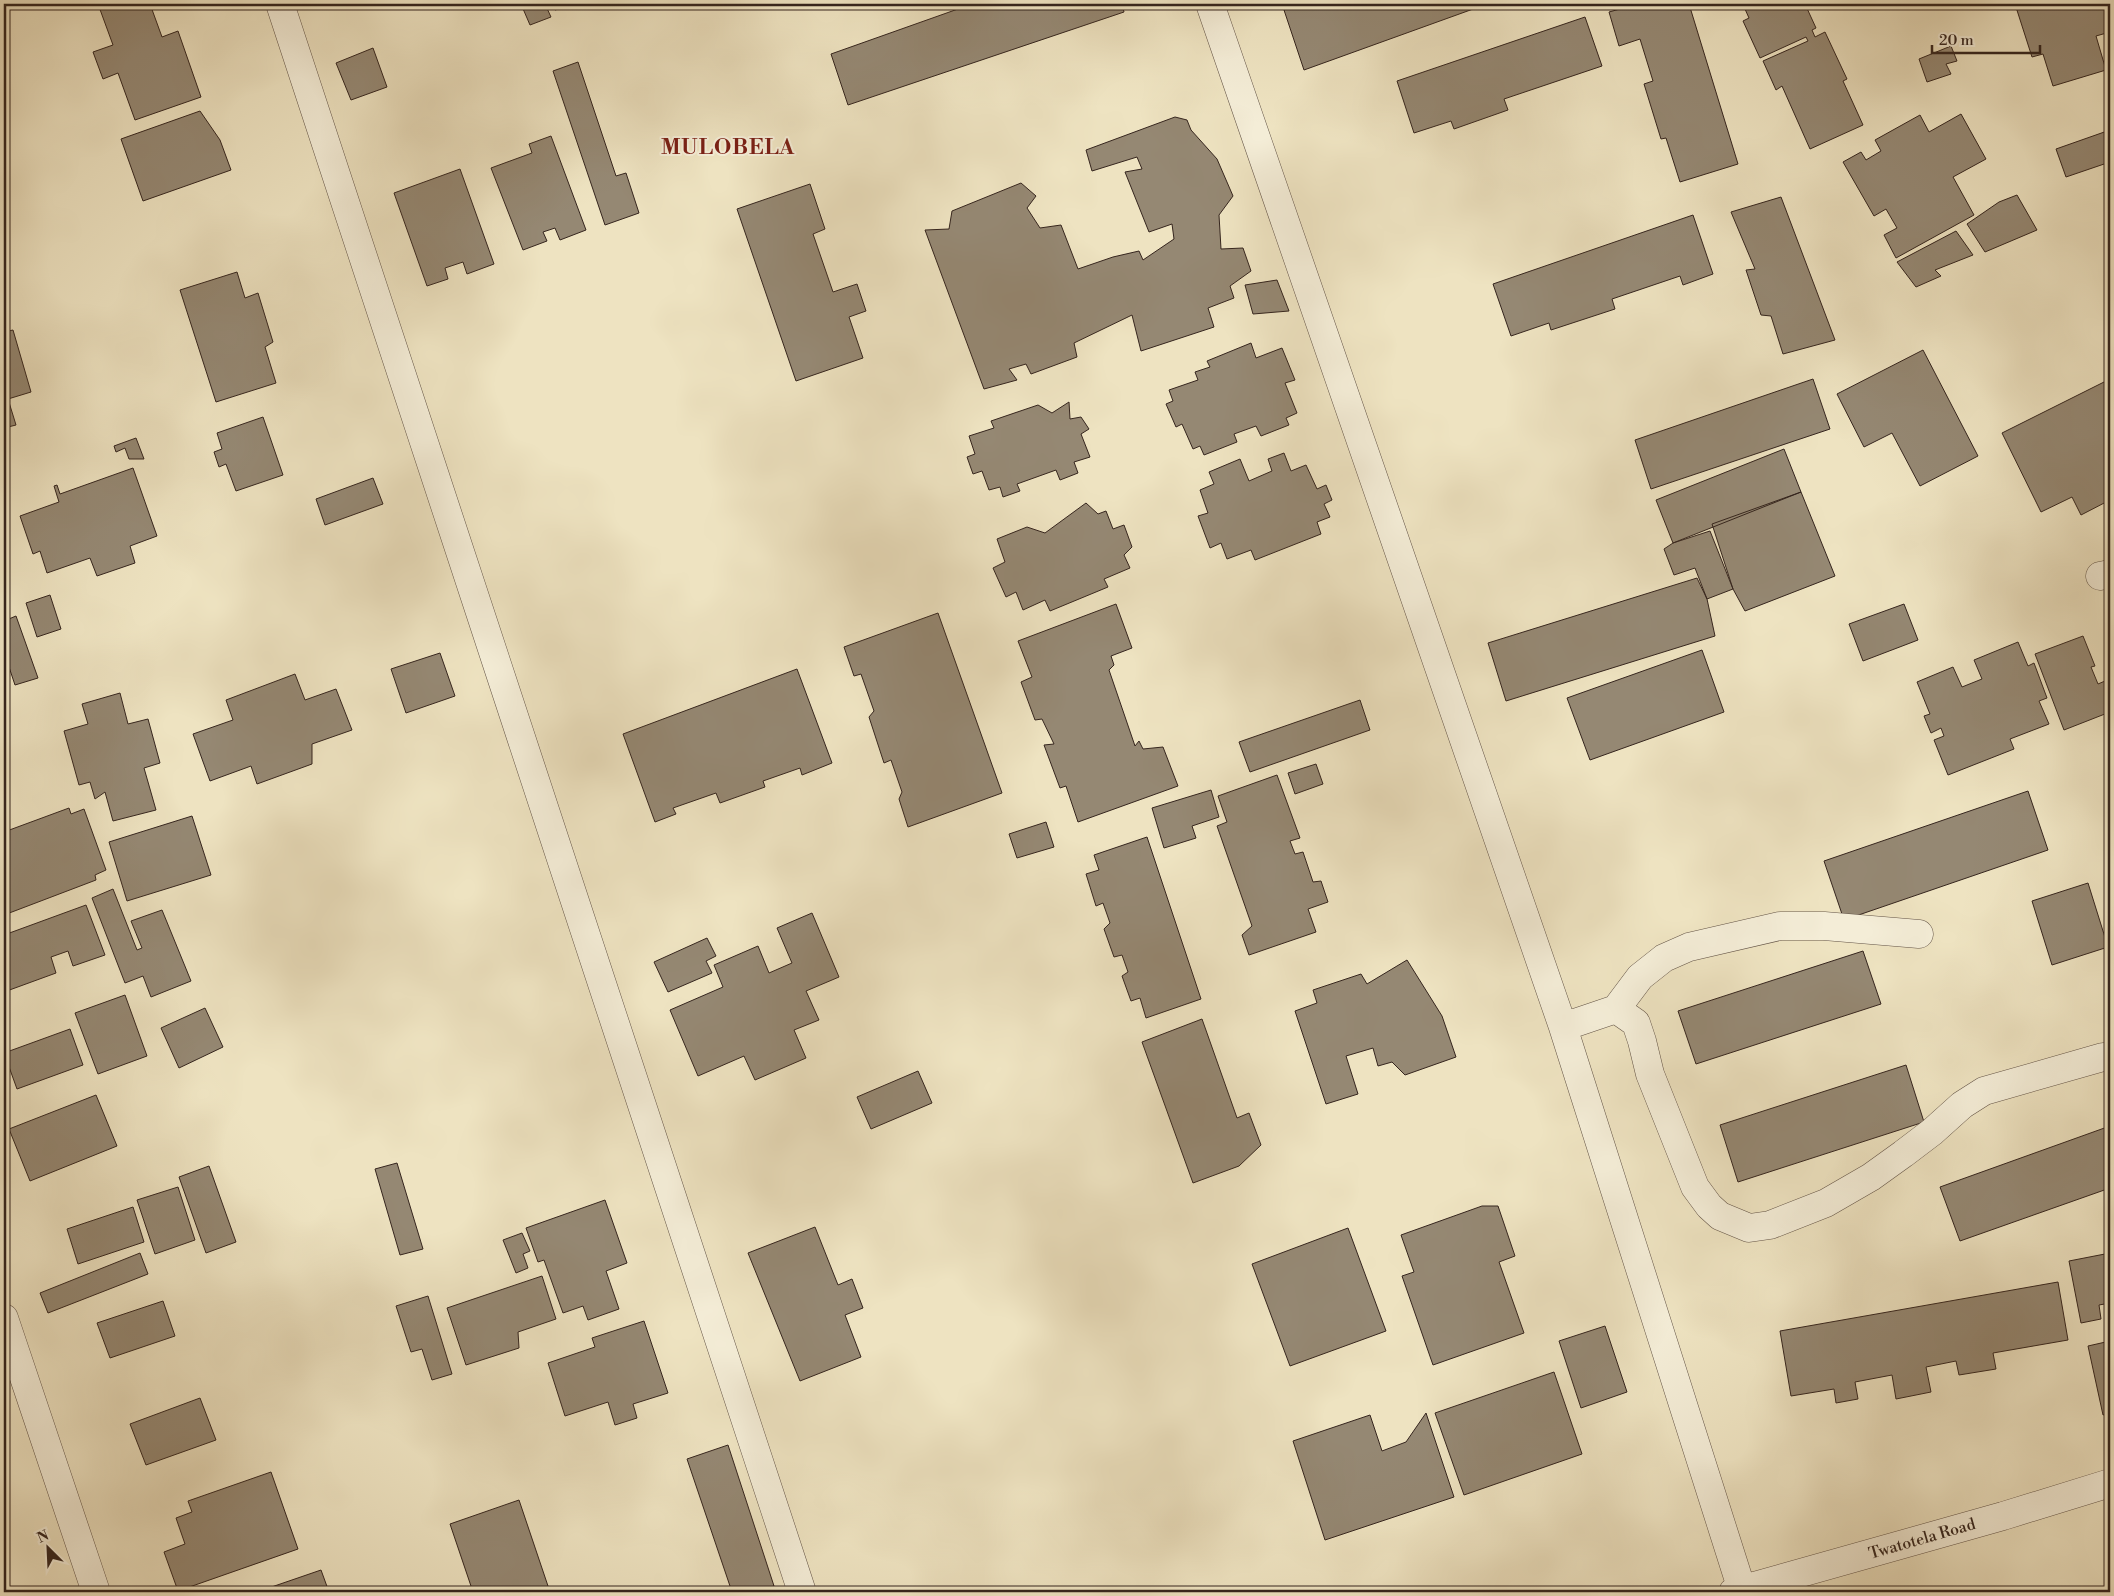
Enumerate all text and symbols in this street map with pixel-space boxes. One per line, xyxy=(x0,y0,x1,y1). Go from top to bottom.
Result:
scale bar xyxy=(1932,22,2039,54)
text: 20 m xyxy=(1939,31,1974,50)
district label: MULOBELA xyxy=(661,135,795,161)
street label: Twatotela Road xyxy=(1866,1514,1978,1564)
north arrow xyxy=(22,1524,72,1574)
text: N xyxy=(34,1527,52,1548)

